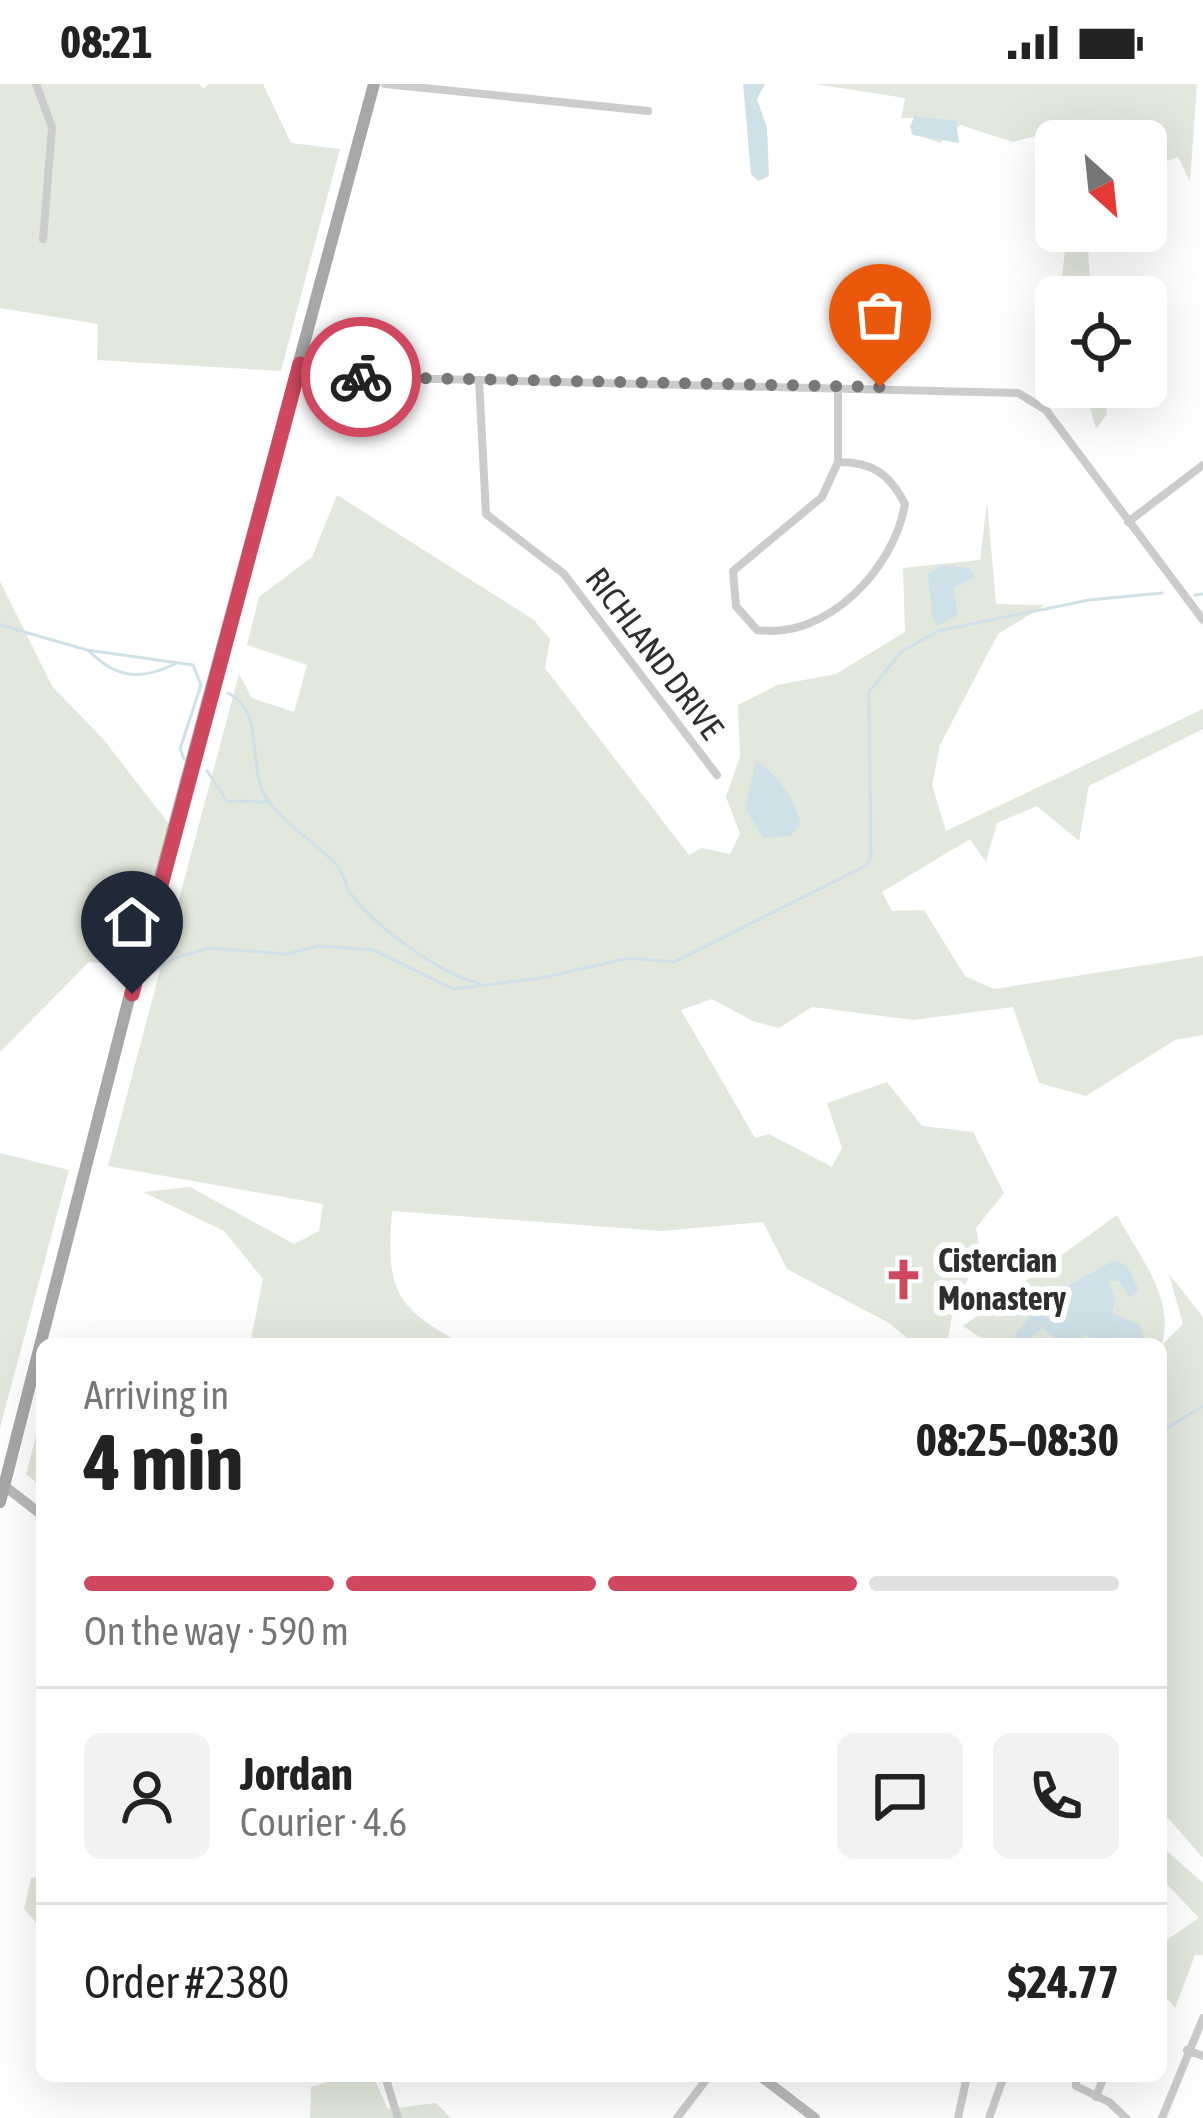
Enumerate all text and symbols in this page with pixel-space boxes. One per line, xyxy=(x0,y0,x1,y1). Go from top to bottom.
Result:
text: 08:21 xyxy=(60,16,153,68)
north arrow xyxy=(1035,120,1167,252)
map controls xyxy=(1035,120,1167,408)
pin xyxy=(829,264,931,387)
button: locate xyxy=(1035,276,1167,408)
icon: bag xyxy=(847,282,913,348)
courier xyxy=(301,317,421,437)
icon: bike xyxy=(328,344,394,410)
street label: RICHLAND DRIVE xyxy=(578,560,732,746)
pin xyxy=(81,871,183,994)
icon: home xyxy=(99,889,165,955)
place label: Cistercian Monastery xyxy=(938,1241,1067,1317)
church icon: Cistercian Monastery xyxy=(881,1256,927,1302)
text: Arriving in xyxy=(84,1373,229,1417)
text: 08:25–08:30 xyxy=(916,1414,1119,1466)
text: 4 min xyxy=(84,1417,243,1507)
text: On the way · 590 m xyxy=(84,1609,349,1653)
button: person xyxy=(84,1733,210,1859)
button: chat xyxy=(837,1733,963,1859)
button: phone xyxy=(993,1733,1119,1859)
text: Jordan xyxy=(240,1748,353,1800)
text: Courier · 4.6 xyxy=(240,1800,407,1844)
text: Order #2380 xyxy=(84,1956,289,2008)
text: $24.77 xyxy=(1007,1956,1119,2008)

